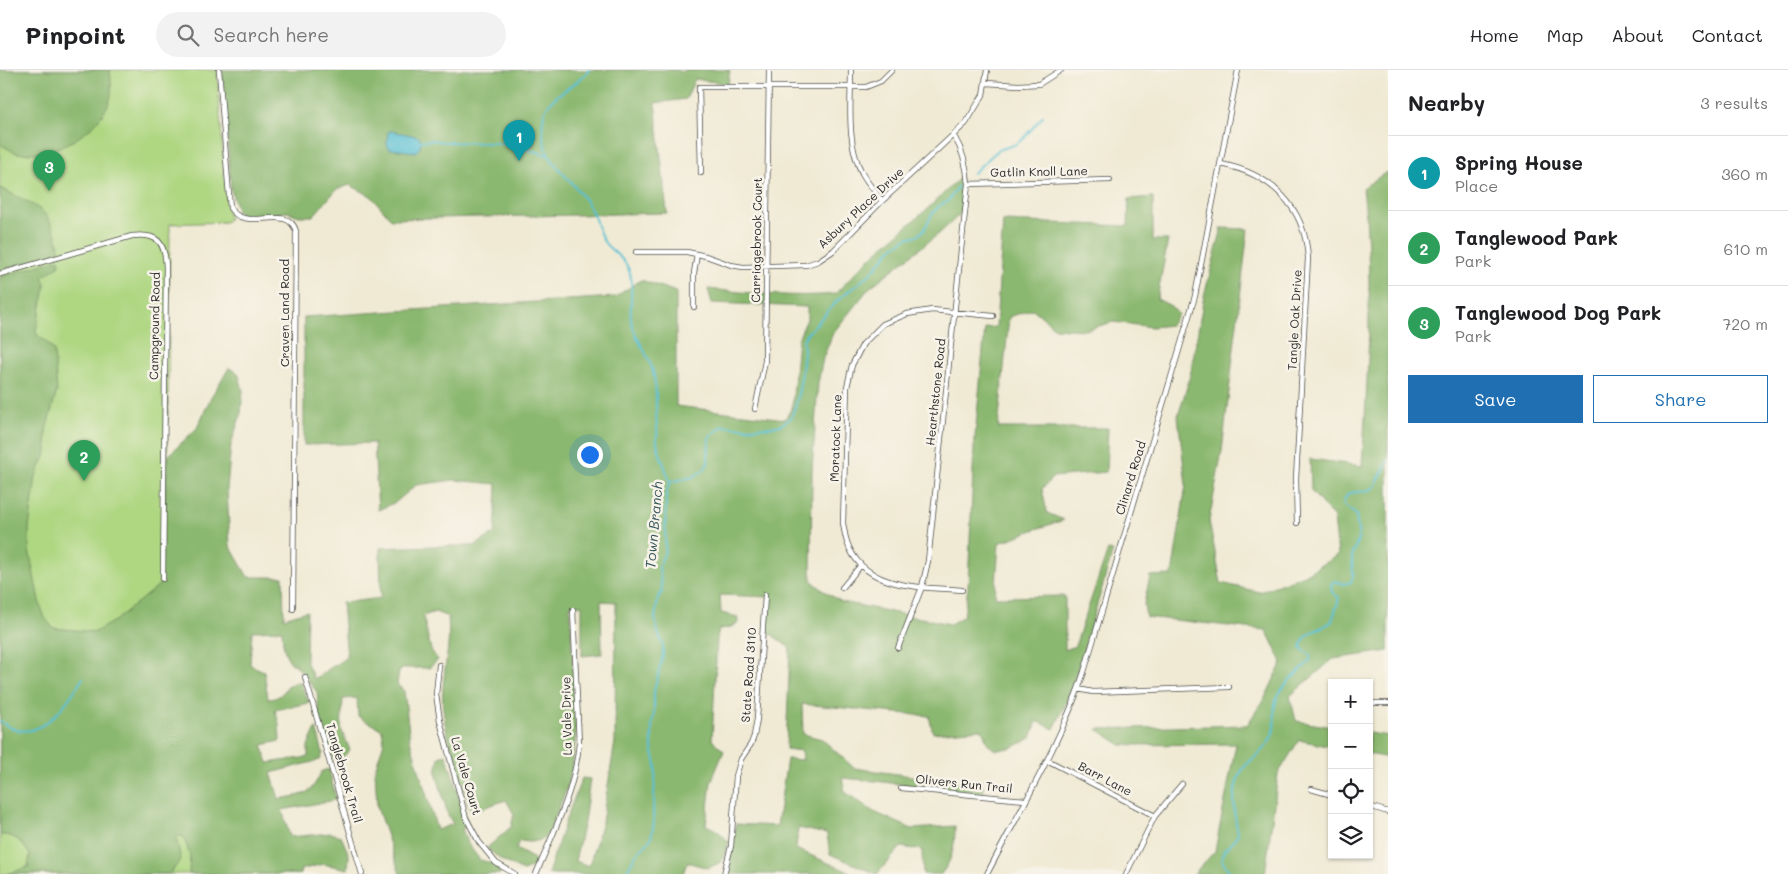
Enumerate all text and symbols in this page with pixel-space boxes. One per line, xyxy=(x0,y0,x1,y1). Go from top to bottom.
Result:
search box xyxy=(156,12,506,57)
text: Pinpoint xyxy=(25,19,126,50)
icon: search xyxy=(174,21,202,49)
text: Search here xyxy=(214,22,329,47)
text: Home xyxy=(1470,23,1519,47)
text: Map xyxy=(1547,23,1583,47)
text: About xyxy=(1611,23,1664,47)
text: Contact xyxy=(1692,23,1763,47)
text: Nearby xyxy=(1408,89,1485,116)
text: 3 results xyxy=(1700,92,1768,113)
pin: 1 xyxy=(503,120,535,161)
pin: 3 xyxy=(33,150,65,191)
text: Spring House xyxy=(1455,150,1583,175)
street label: Gatlin Knoll Lane xyxy=(990,162,1088,180)
street label: Asbury Place Drive xyxy=(814,163,907,251)
text: 1 xyxy=(1420,163,1428,184)
text: 360 m xyxy=(1721,163,1768,184)
text: Place xyxy=(1455,175,1498,196)
street label: Carriagebrook Court xyxy=(747,177,765,303)
text: Tanglewood Park xyxy=(1455,225,1618,250)
text: 2 xyxy=(1420,238,1428,259)
text: 610 m xyxy=(1723,238,1768,259)
text: Park xyxy=(1455,250,1491,271)
street label: Craven Land Road xyxy=(276,259,292,367)
street label: Tangle Oak Drive xyxy=(1283,269,1305,371)
street label: Campground Road xyxy=(145,272,163,380)
text: Tanglewood Dog Park xyxy=(1455,300,1661,325)
text: 3 xyxy=(1419,313,1429,334)
text: 720 m xyxy=(1722,313,1768,334)
text: Park xyxy=(1455,325,1491,346)
street label: Hearthstone Road xyxy=(921,337,949,446)
button: Save xyxy=(1408,375,1583,423)
button: Share xyxy=(1593,375,1768,423)
street label: Moratock Lane xyxy=(825,394,845,482)
street label: Clinard Road xyxy=(1111,438,1149,517)
pin: 2 xyxy=(68,440,100,481)
your location xyxy=(577,442,603,468)
water label: Town Branch xyxy=(640,480,667,569)
street label: State Road 3110 xyxy=(737,626,759,723)
street label: La Vale Drive xyxy=(557,676,575,756)
map controls xyxy=(1328,679,1373,859)
button: + xyxy=(1328,679,1373,724)
street label: Tanglebrook Trail xyxy=(323,721,367,825)
button: − xyxy=(1328,724,1373,769)
street label: La Vale Court xyxy=(448,735,486,817)
street label: Barr Lane xyxy=(1076,757,1135,799)
button: locate xyxy=(1328,769,1373,814)
street label: Olivers Run Trail xyxy=(915,770,1013,796)
button: layers xyxy=(1328,814,1373,859)

